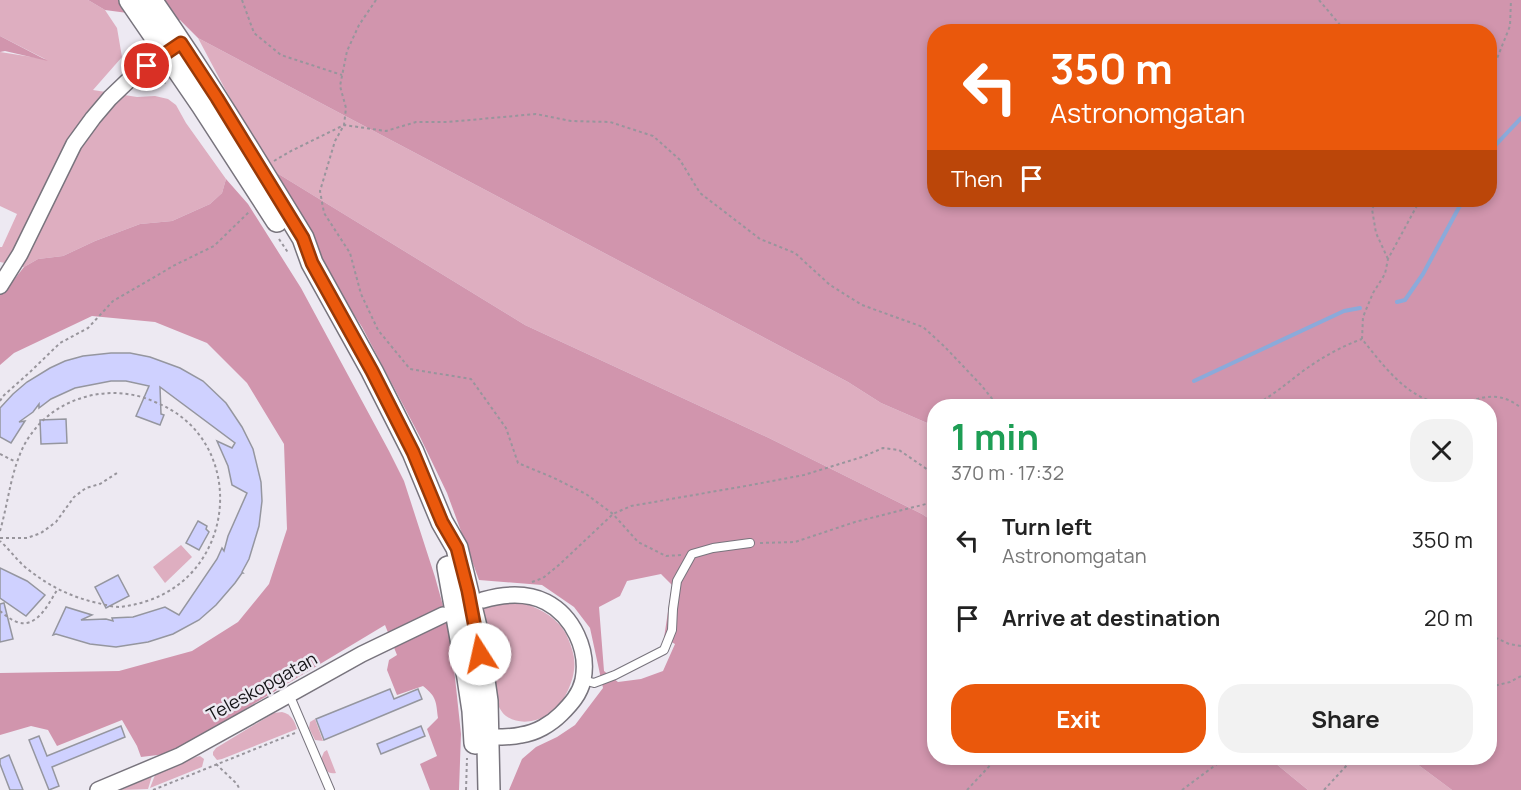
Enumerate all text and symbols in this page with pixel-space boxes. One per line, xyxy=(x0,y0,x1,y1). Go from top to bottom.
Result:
text: 350 m xyxy=(1050,39,1173,97)
pin xyxy=(121,40,172,91)
icon: left xyxy=(951,48,1029,126)
icon: arrive xyxy=(130,49,163,82)
text: Astronomgatan xyxy=(1050,94,1245,131)
icon: arrive xyxy=(1015,162,1048,195)
text: Then xyxy=(951,164,1003,194)
text: 1 min xyxy=(951,412,1039,461)
button: close xyxy=(1410,419,1473,482)
text: 370 m · 17:32 xyxy=(951,459,1064,486)
text: Turn left xyxy=(1002,512,1092,542)
icon: left xyxy=(951,524,984,557)
text: 350 m xyxy=(1412,525,1473,555)
text: Astronomgatan xyxy=(1002,542,1147,569)
icon: arrive xyxy=(951,602,984,635)
text: Arrive at destination xyxy=(1002,603,1220,633)
text: 20 m xyxy=(1424,603,1473,633)
position arrow xyxy=(448,622,512,686)
street label: Teleskopgatan xyxy=(202,646,321,726)
button: Exit xyxy=(951,684,1206,753)
button: Share xyxy=(1218,684,1473,753)

